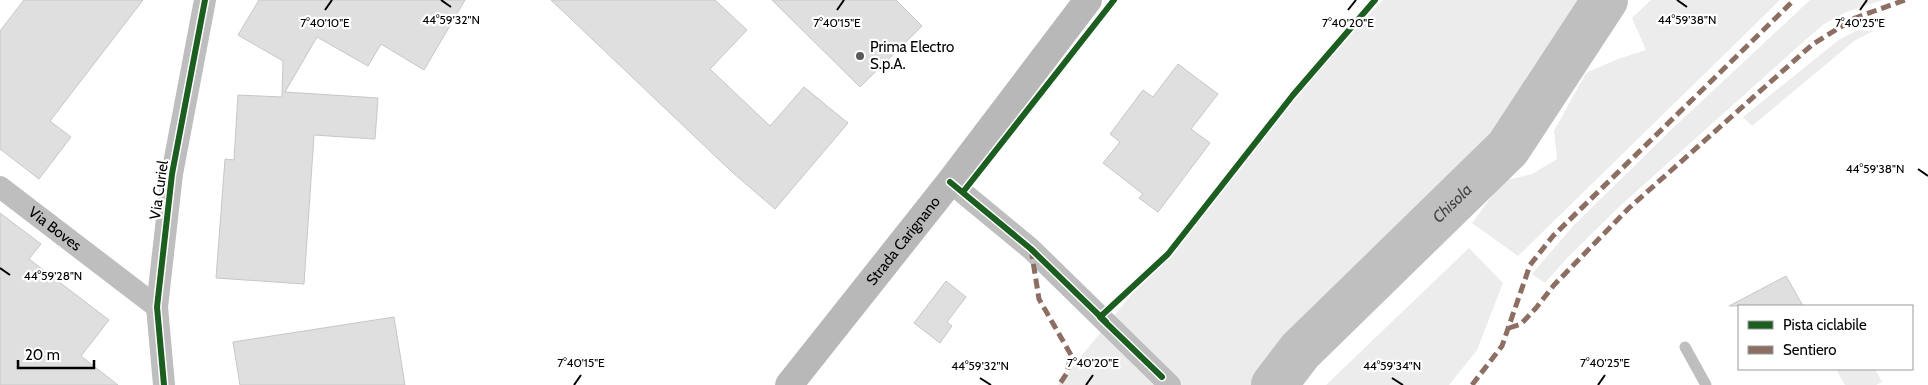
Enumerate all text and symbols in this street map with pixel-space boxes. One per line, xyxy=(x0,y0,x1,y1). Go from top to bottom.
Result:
text: 44°59'32"N xyxy=(422,12,480,27)
text: 44°59'38"N xyxy=(1658,12,1716,27)
text: 7°40'10"E xyxy=(300,15,350,30)
text: 7°40'15"E xyxy=(813,15,861,30)
text: 7°40'20"E xyxy=(1322,15,1374,30)
text: 7°40'25"E xyxy=(1835,15,1885,30)
place label: Prima Electro S.p.A. xyxy=(870,38,954,73)
marker: Prima Electro S.p.A. xyxy=(854,50,866,62)
street label: Via Curiel xyxy=(146,159,172,221)
text: 44°59'38"N xyxy=(1846,161,1904,176)
water label: Chisola xyxy=(1429,180,1476,227)
street label: Strada Carignano xyxy=(863,193,944,289)
street label: Via Boves xyxy=(25,203,85,255)
text: 44°59'28"N xyxy=(24,268,82,283)
legend xyxy=(1738,305,1913,370)
text: Pista ciclabile xyxy=(1783,316,1867,334)
scale bar xyxy=(18,338,94,370)
text: Sentiero xyxy=(1783,341,1836,359)
text: 20 m xyxy=(25,346,60,364)
text: 7°40'15"E xyxy=(557,355,605,370)
text: 7°40'20"E xyxy=(1067,355,1119,370)
text: 7°40'25"E xyxy=(1580,355,1630,370)
text: 44°59'32"N xyxy=(951,358,1009,373)
text: 44°59'34"N xyxy=(1363,358,1421,373)

